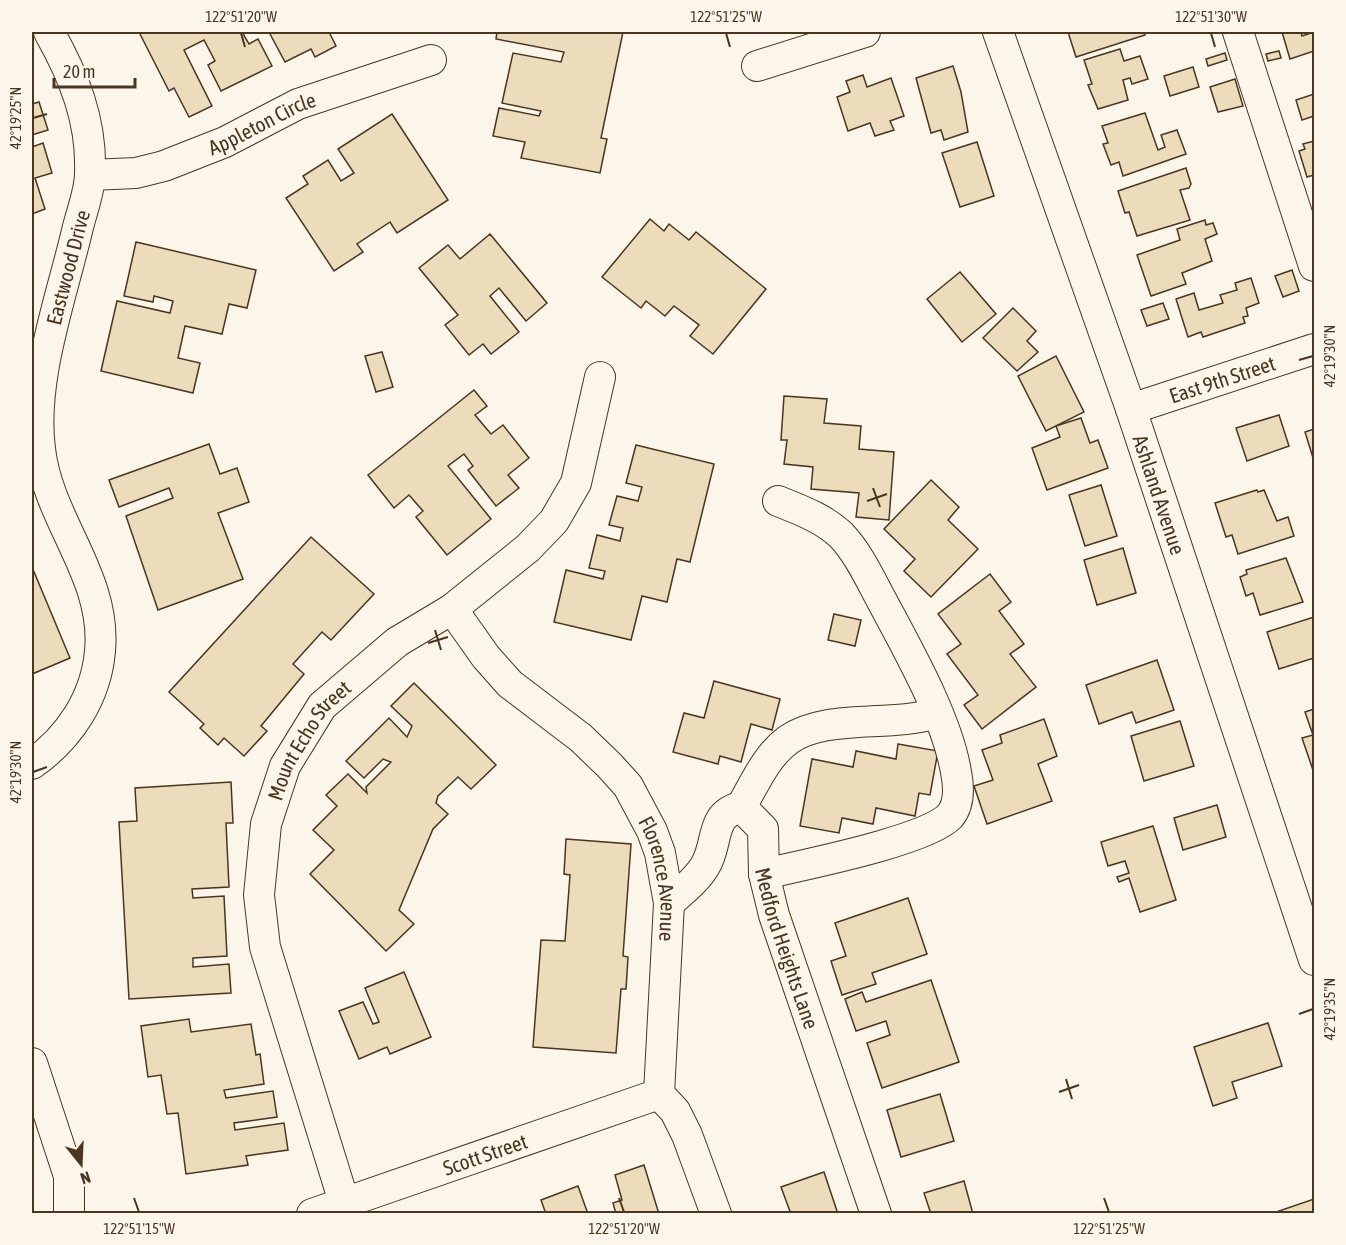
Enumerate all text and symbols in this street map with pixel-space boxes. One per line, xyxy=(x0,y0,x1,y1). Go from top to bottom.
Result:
text: 122°51'20"W xyxy=(205,8,277,25)
text: 122°51'25"W xyxy=(690,8,762,25)
text: 122°51'30"W xyxy=(1175,8,1247,25)
scale bar xyxy=(54,51,135,89)
text: 20 m xyxy=(63,61,95,82)
text: 42°19'25"N xyxy=(7,87,24,149)
street label: Appleton Circle xyxy=(205,87,319,159)
street label: Eastwood Drive xyxy=(41,207,94,327)
text: 42°19'30"N xyxy=(1321,325,1338,387)
street label: East 9th Street xyxy=(1166,351,1278,408)
street label: Ashland Avenue xyxy=(1128,432,1190,557)
street label: Mount Echo Street xyxy=(263,675,355,803)
text: 42°19'30"N xyxy=(7,741,24,803)
street label: Florence Avenue xyxy=(634,812,681,942)
street label: Medford Heights Lane xyxy=(751,865,824,1032)
text: 42°19'35"N xyxy=(1321,978,1338,1040)
street label: Scott Street xyxy=(440,1129,530,1180)
north arrow xyxy=(51,1134,111,1194)
text: N xyxy=(78,1168,93,1188)
text: 122°51'15"W xyxy=(103,1220,175,1237)
text: 122°51'20"W xyxy=(588,1220,660,1237)
text: 122°51'25"W xyxy=(1073,1220,1145,1237)

